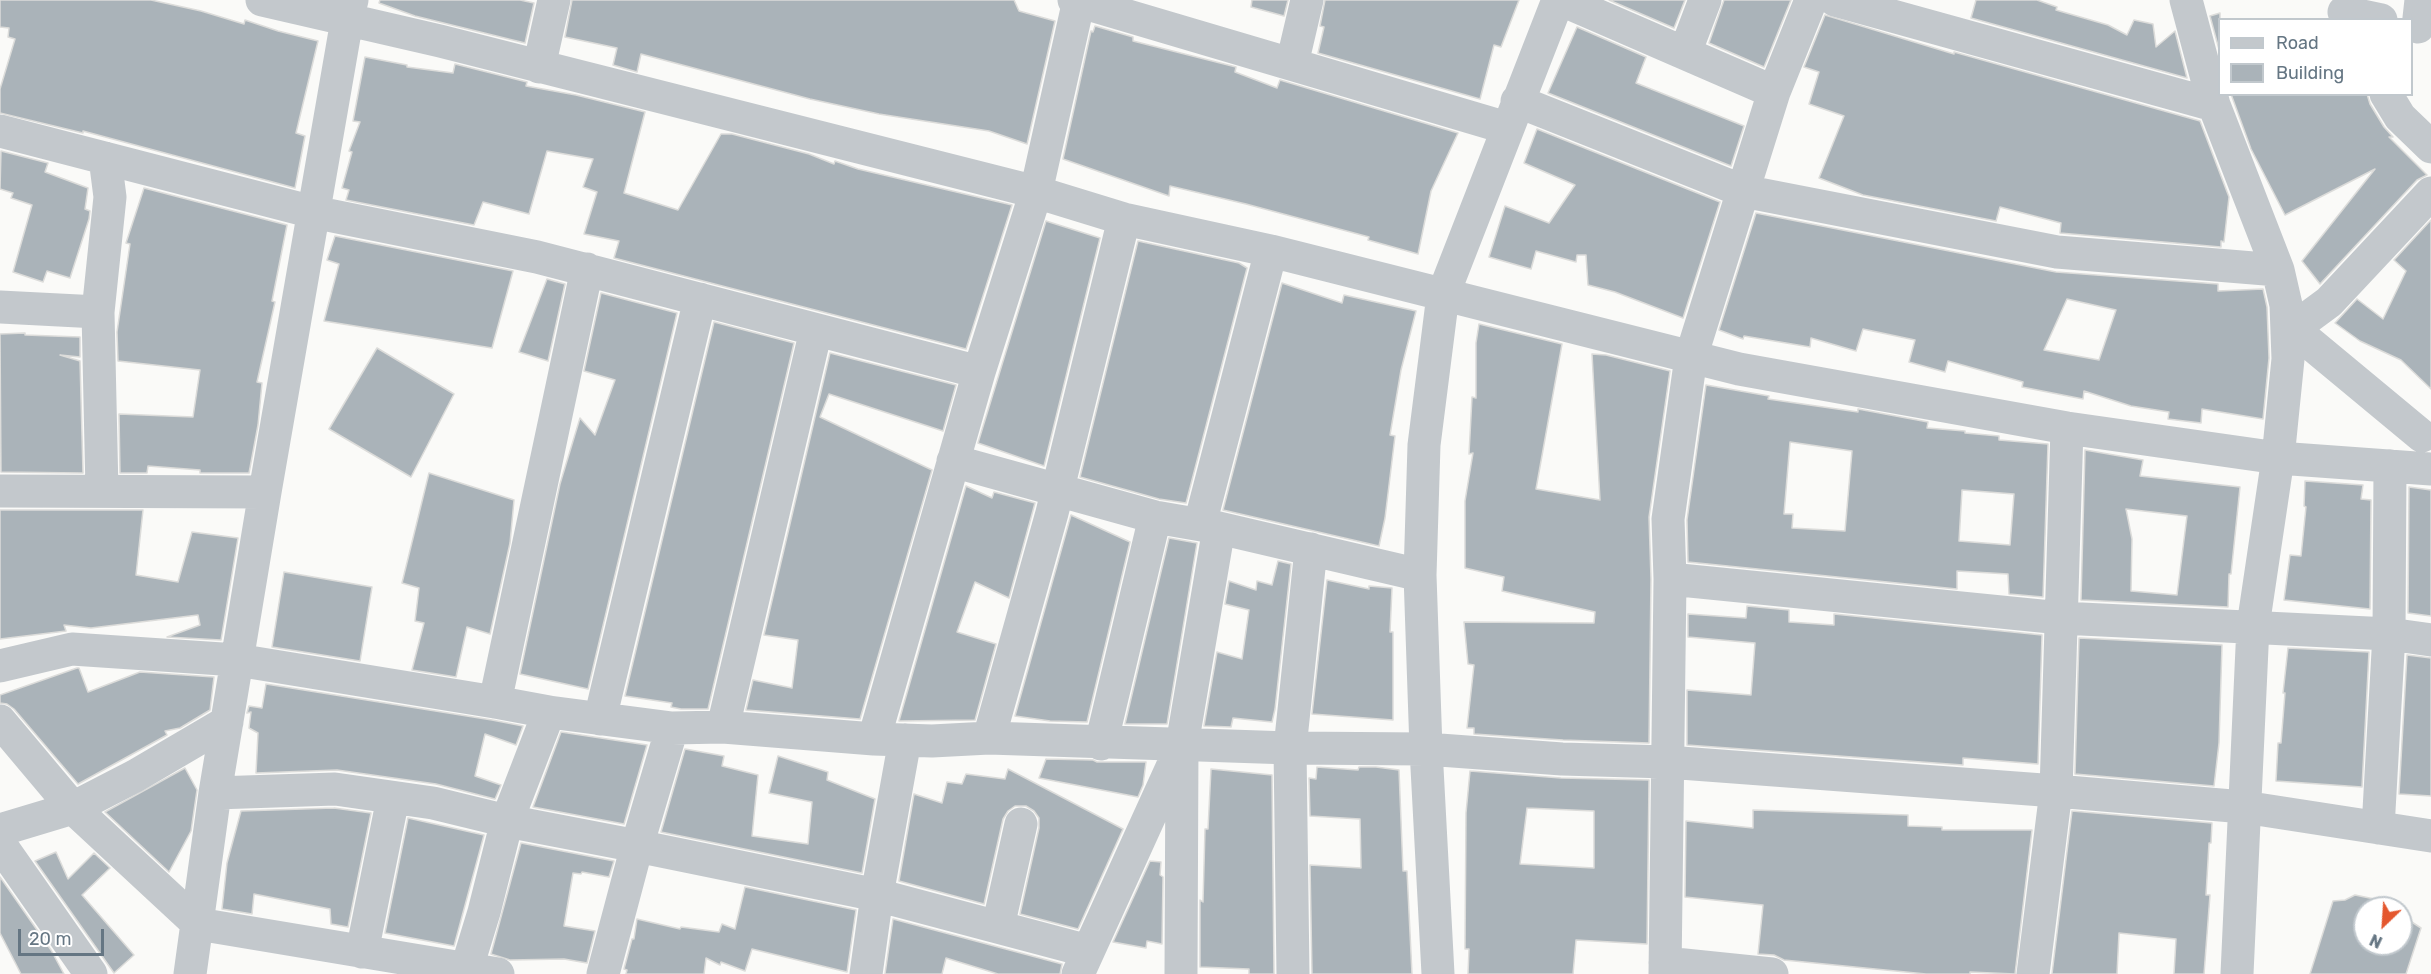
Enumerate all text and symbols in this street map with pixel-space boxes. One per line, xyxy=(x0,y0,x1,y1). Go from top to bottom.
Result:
legend xyxy=(2218,18,2413,96)
text: Road xyxy=(2276,32,2319,54)
text: Building xyxy=(2276,62,2344,84)
north arrow xyxy=(2353,896,2413,956)
scale bar xyxy=(21,917,106,955)
text: 20 m xyxy=(29,928,71,950)
text: N xyxy=(2367,930,2385,952)

